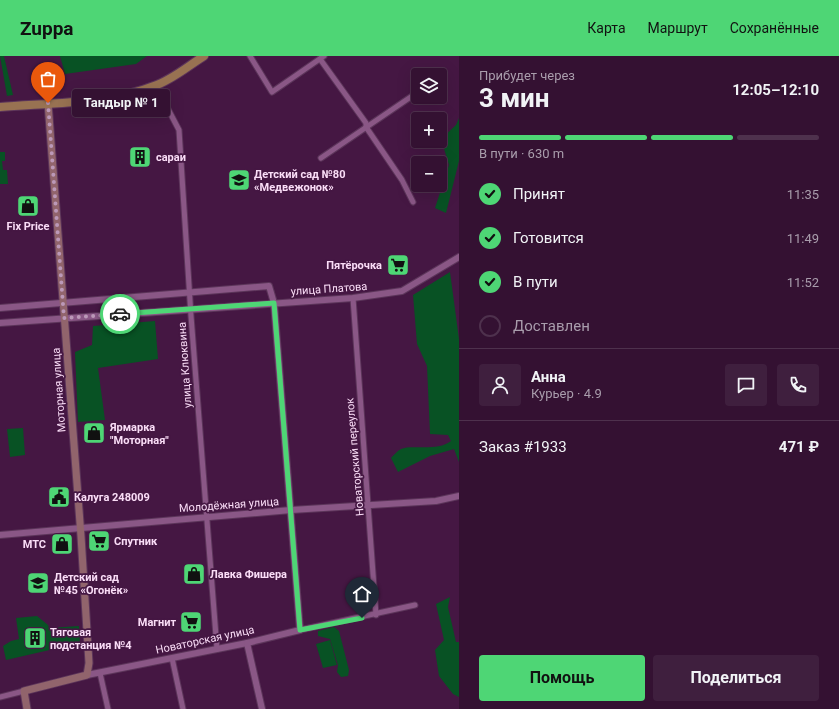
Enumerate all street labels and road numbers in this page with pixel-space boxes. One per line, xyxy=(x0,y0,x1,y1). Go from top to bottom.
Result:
street label: улица Платова xyxy=(290,280,368,298)
street label: улица Клюквина xyxy=(176,322,194,408)
street label: Моторная улица xyxy=(50,347,68,433)
street label: Новаторский переулок xyxy=(343,397,367,517)
street label: Молодёжная улица xyxy=(179,495,279,515)
street label: Новаторская улица xyxy=(155,623,255,657)

